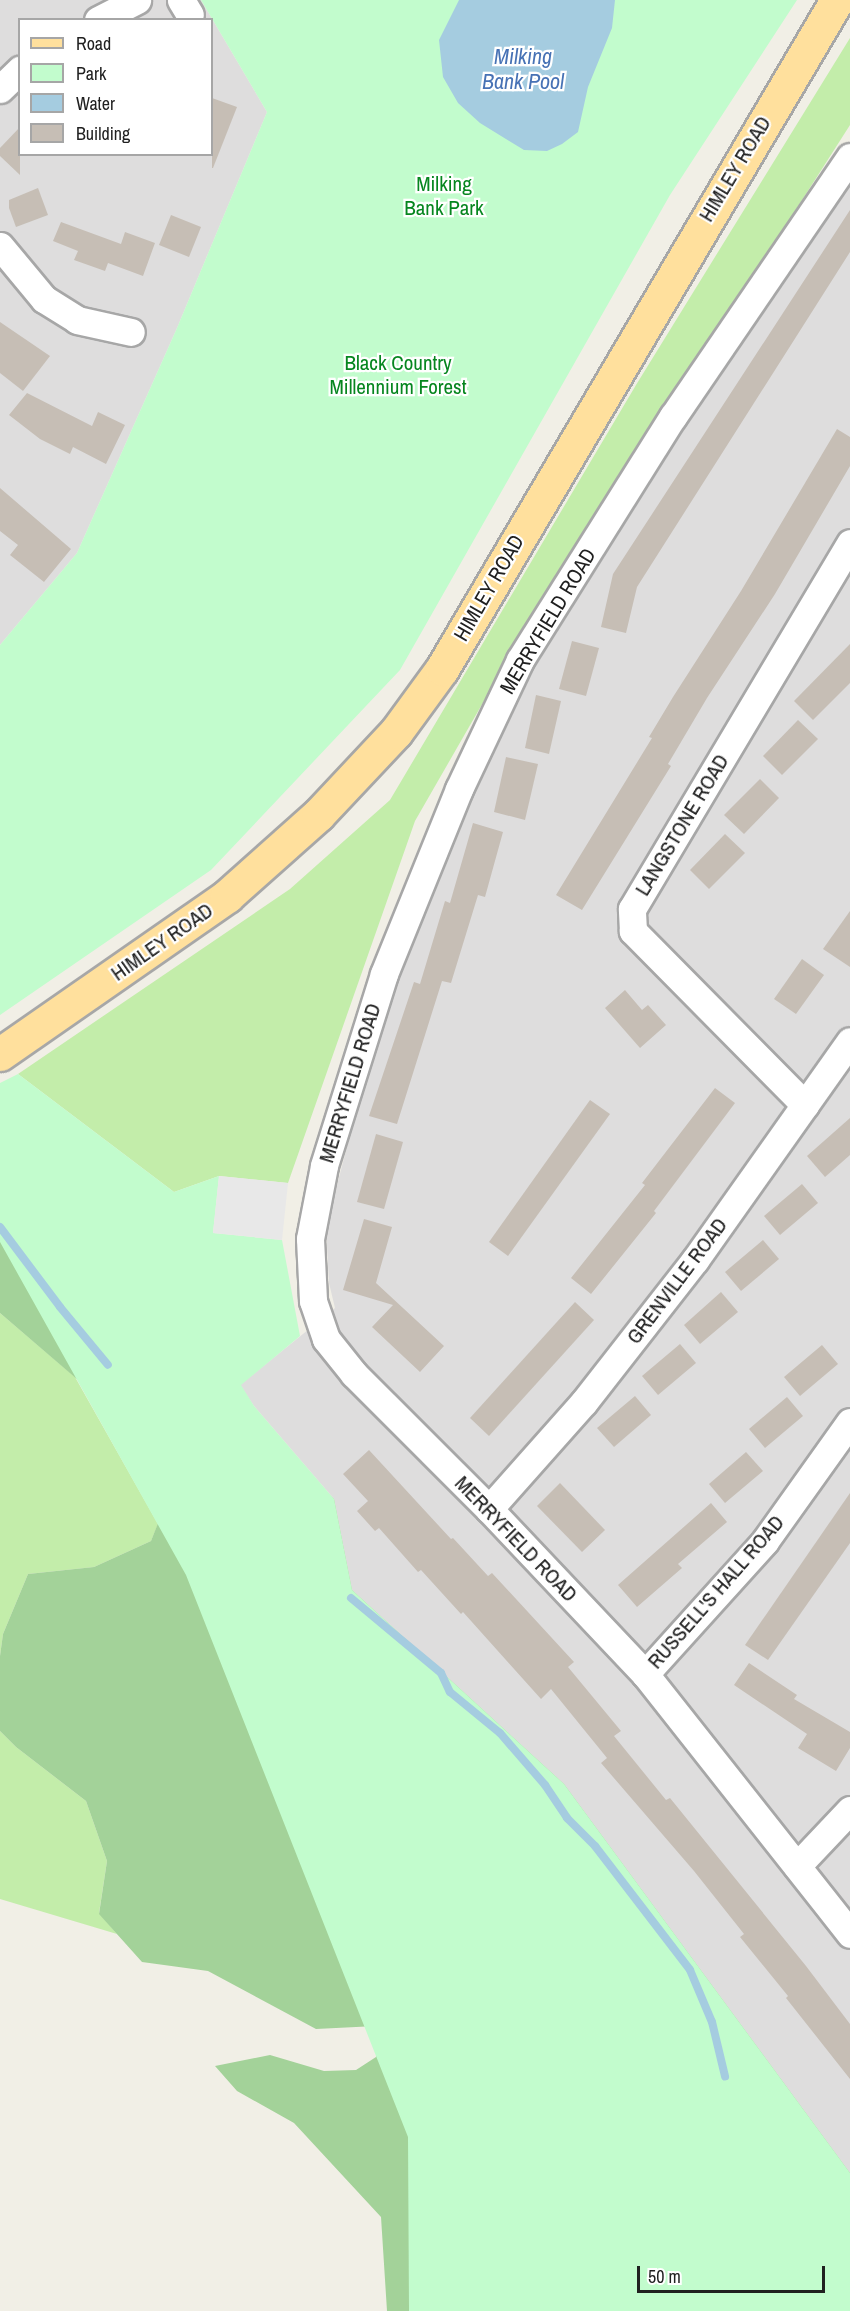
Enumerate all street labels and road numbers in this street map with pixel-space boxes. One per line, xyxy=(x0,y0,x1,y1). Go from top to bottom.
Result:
street label: HIMLEY ROAD xyxy=(694,112,776,226)
street label: HIMLEY ROAD xyxy=(448,530,530,646)
street label: MERRYFIELD ROAD xyxy=(495,544,601,698)
street label: LANGSTONE ROAD xyxy=(630,750,734,900)
street label: HIMLEY ROAD xyxy=(106,898,218,986)
street label: MERRYFIELD ROAD xyxy=(314,1000,386,1166)
street label: GRENVILLE ROAD xyxy=(621,1213,733,1349)
street label: MERRYFIELD ROAD xyxy=(450,1471,582,1607)
street label: RUSSELL'S HALL ROAD xyxy=(642,1510,790,1674)

